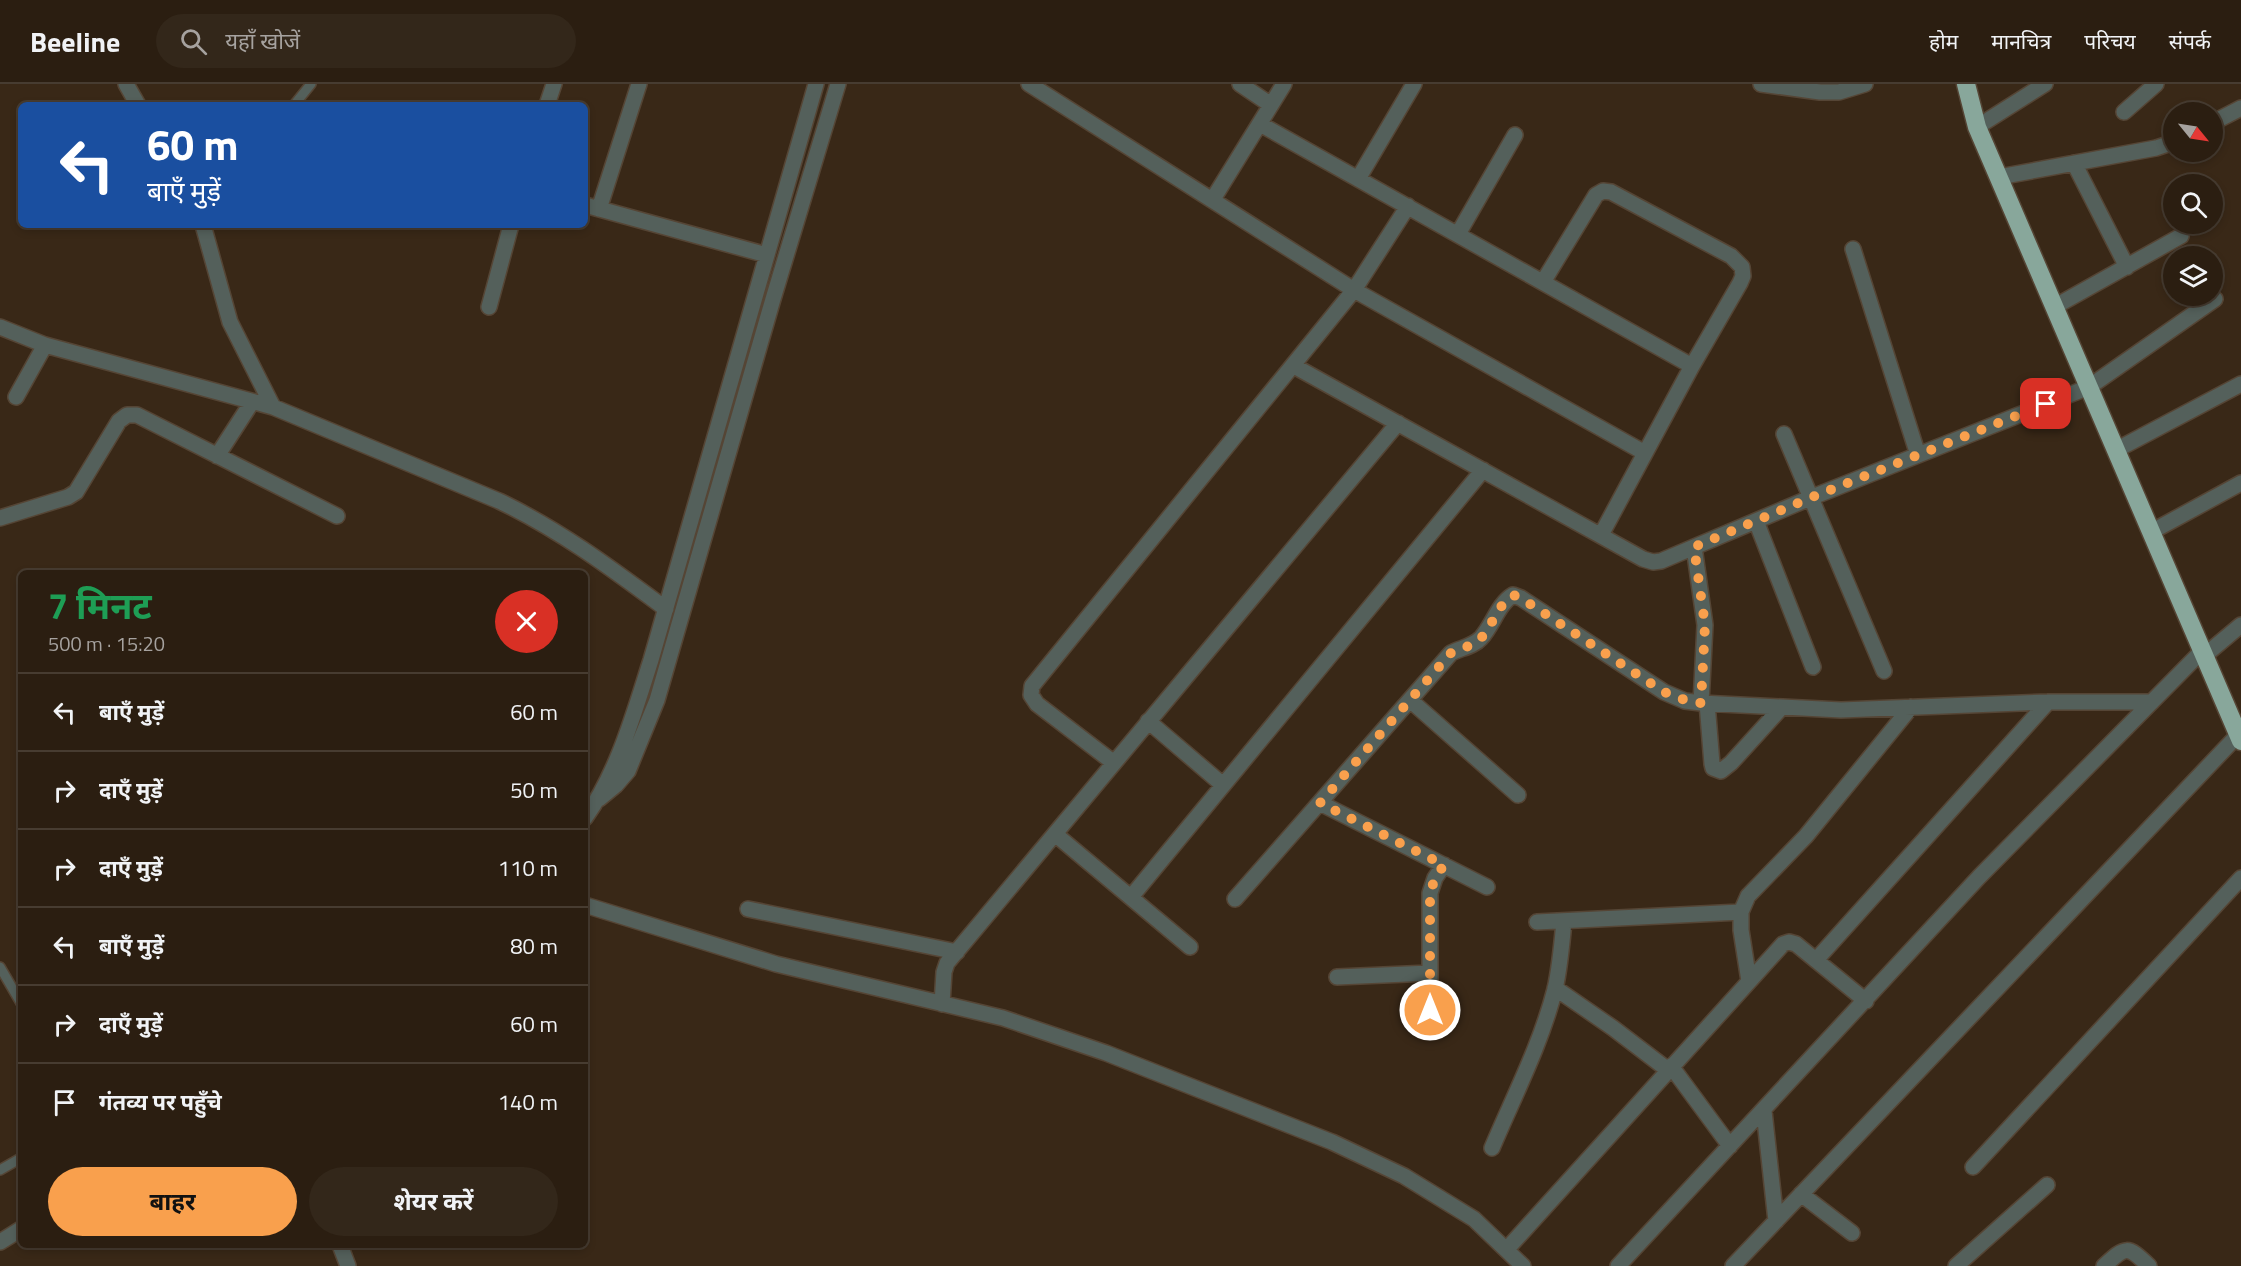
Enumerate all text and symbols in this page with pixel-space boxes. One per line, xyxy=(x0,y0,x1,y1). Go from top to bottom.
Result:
search box xyxy=(156,14,576,68)
text: Beeline xyxy=(30,20,120,63)
text: यहाँ खोजें xyxy=(225,24,300,58)
icon: search xyxy=(177,25,210,58)
text: होम xyxy=(1929,25,1958,57)
text: मानचित्र xyxy=(1991,25,2051,57)
text: परिचय xyxy=(2084,25,2136,57)
text: संपर्क xyxy=(2169,25,2211,57)
north arrow xyxy=(2163,102,2223,162)
map controls xyxy=(2163,102,2223,306)
text: 60 m xyxy=(147,112,239,176)
icon: left xyxy=(48,126,126,204)
text: बाएँ मुड़ें xyxy=(147,170,221,211)
button: search xyxy=(2163,174,2223,234)
button: layers xyxy=(2163,246,2223,306)
pin xyxy=(2020,378,2071,429)
icon: arrive xyxy=(2029,387,2062,420)
text: 7 मिनट xyxy=(48,578,152,633)
button: close xyxy=(495,590,558,653)
text: 500 m · 15:20 xyxy=(48,628,165,659)
text: बाएँ मुड़ें xyxy=(99,695,164,729)
text: 60 m xyxy=(510,695,558,729)
icon: left xyxy=(48,696,81,729)
text: दाएँ मुड़ें xyxy=(99,773,163,807)
text: 50 m xyxy=(510,773,558,807)
icon: right xyxy=(48,774,81,807)
text: दाएँ मुड़ें xyxy=(99,851,163,885)
text: 110 m xyxy=(498,851,558,885)
icon: right xyxy=(48,852,81,885)
text: बाएँ मुड़ें xyxy=(99,929,164,963)
text: 80 m xyxy=(510,929,558,963)
icon: left xyxy=(48,930,81,963)
position arrow xyxy=(1398,978,1462,1042)
text: दाएँ मुड़ें xyxy=(99,1007,163,1041)
text: 60 m xyxy=(510,1007,558,1041)
icon: right xyxy=(48,1008,81,1041)
text: गंतव्य पर पहुँचे xyxy=(99,1085,222,1119)
text: 140 m xyxy=(498,1085,558,1119)
icon: arrive xyxy=(48,1086,81,1119)
button: बाहर xyxy=(48,1167,297,1236)
button: शेयर करें xyxy=(309,1167,558,1236)

